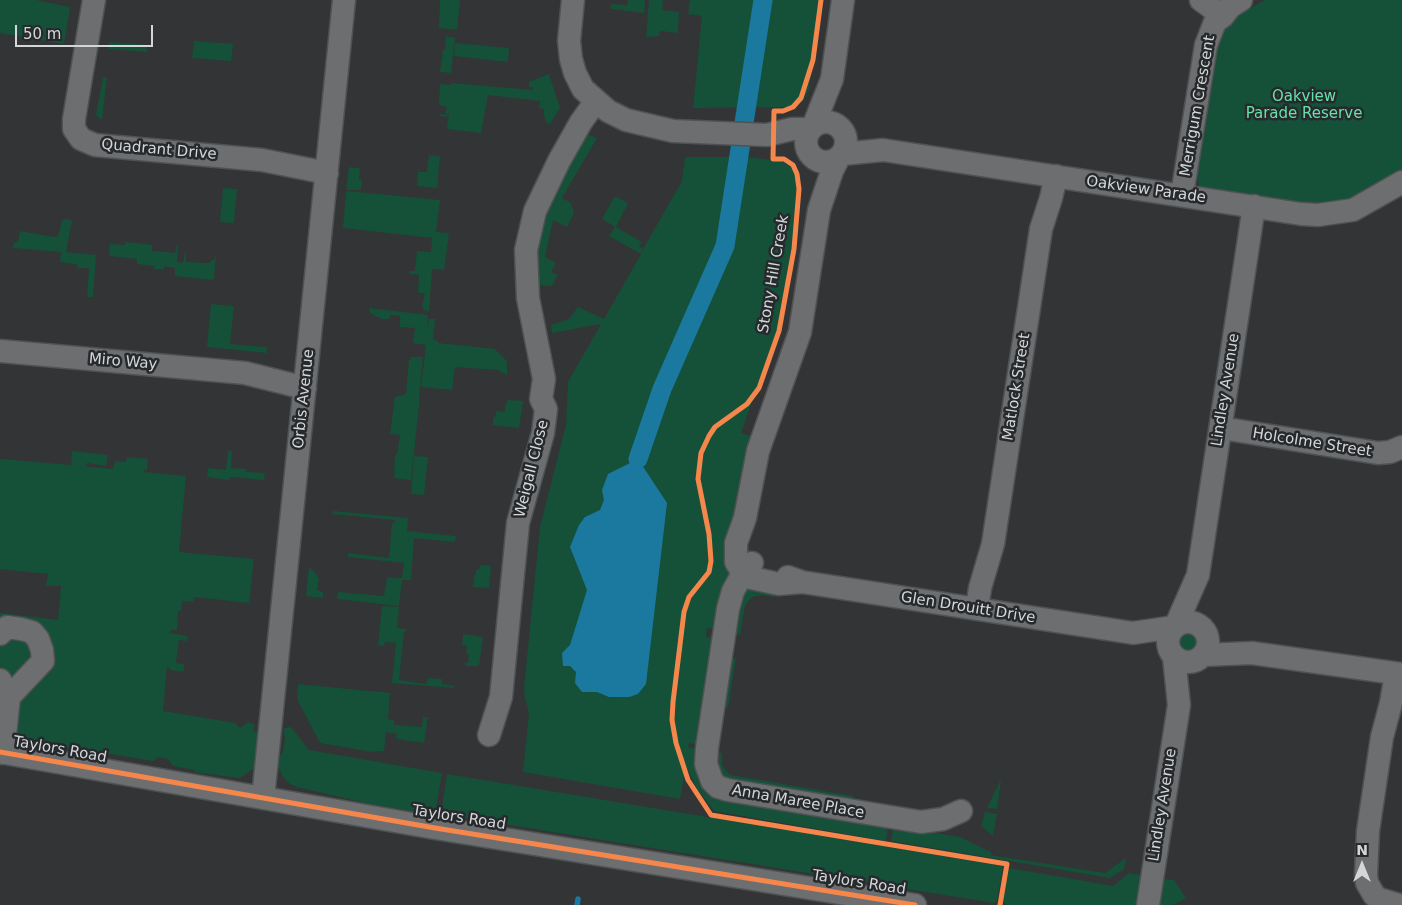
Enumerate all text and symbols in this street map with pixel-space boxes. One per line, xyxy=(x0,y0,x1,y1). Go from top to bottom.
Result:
scale bar xyxy=(18,15,155,47)
text: 50 m xyxy=(23,25,61,43)
street label: Merrigum Crescent xyxy=(1177,34,1219,178)
park label: Oakview Parade Reserve xyxy=(1246,88,1362,123)
street label: Quadrant Drive xyxy=(101,136,217,164)
street label: Oakview Parade xyxy=(1085,173,1207,207)
street label: Stony Hill Creek xyxy=(755,213,793,335)
street label: Matlock Street xyxy=(1000,332,1034,442)
street label: Lindley Avenue xyxy=(1208,332,1244,448)
street label: Orbis Avenue xyxy=(290,348,318,450)
street label: Miro Way xyxy=(88,350,158,374)
street label: Weigall Close xyxy=(511,418,553,520)
street label: Holcolme Street xyxy=(1251,425,1373,461)
street label: Glen Drouitt Drive xyxy=(899,588,1037,628)
street label: Taylors Road xyxy=(12,733,108,767)
street label: Lindley Avenue xyxy=(1145,747,1181,863)
street label: Anna Maree Place xyxy=(730,781,866,823)
street label: Taylors Road xyxy=(411,802,507,834)
north arrow xyxy=(1337,840,1387,890)
text: N xyxy=(1356,842,1368,858)
street label: Taylors Road xyxy=(811,867,907,899)

